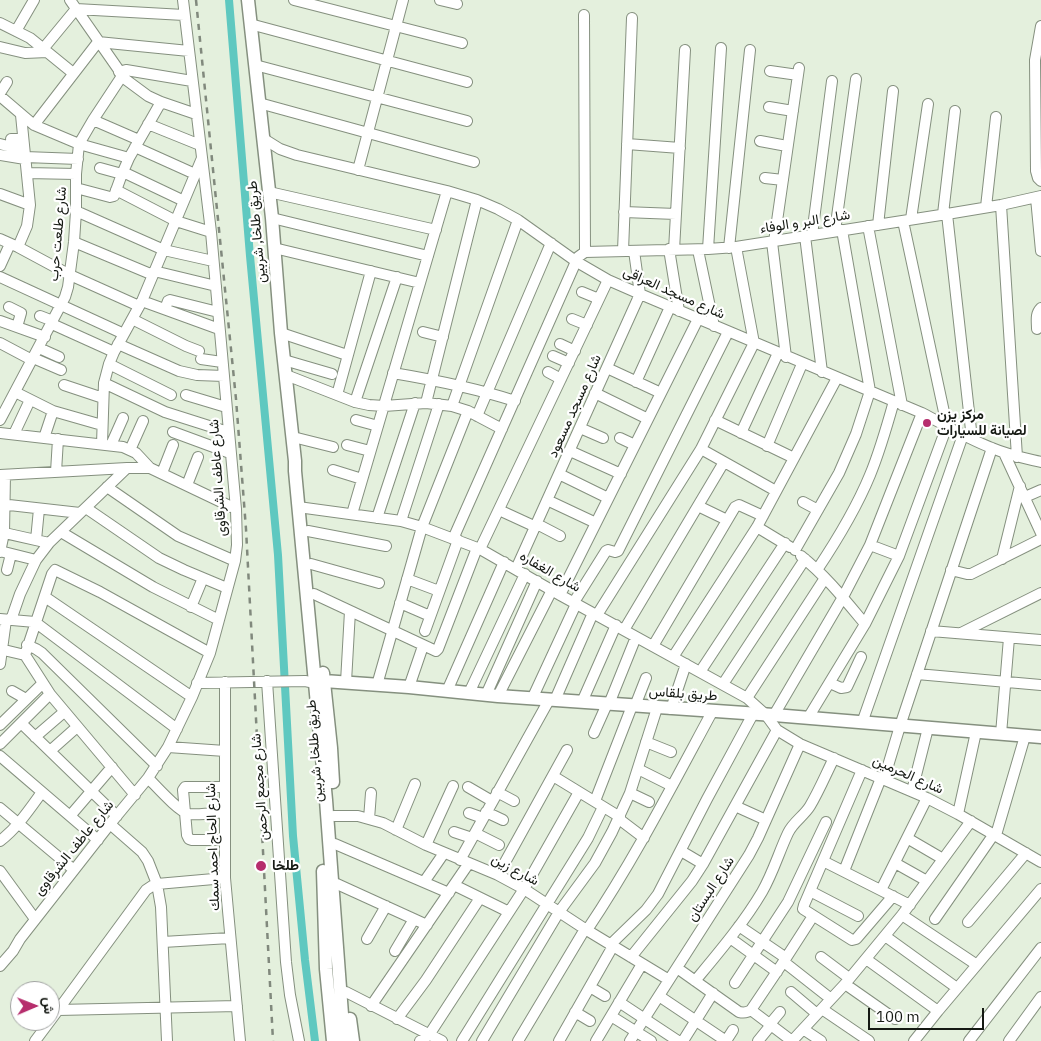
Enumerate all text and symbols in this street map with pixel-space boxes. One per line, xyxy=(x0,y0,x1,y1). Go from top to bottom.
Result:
street label: طريق طلخا, شربين xyxy=(244,180,270,284)
street label: شارع طلعت حرب xyxy=(45,186,71,282)
street label: شارع البر و الوفاء xyxy=(759,207,851,237)
street label: شارع مسجد العراقى xyxy=(621,263,727,323)
street label: شارع مسجد مسعود xyxy=(545,352,605,460)
place label: مركز يزن لصيانة للسيارات xyxy=(937,407,1027,440)
marker: مركز يزن لصيانة للسيارات xyxy=(921,417,933,429)
street label: شارع عاطف الشرقاوى xyxy=(206,419,230,537)
street label: شارع الغفاره xyxy=(517,548,583,596)
street label: طريق بلقاس xyxy=(648,683,718,705)
street label: طريق طلخا, شربين xyxy=(303,699,327,803)
street label: شارع مجمع الرحمن xyxy=(248,733,272,841)
street label: شارع الحرمين xyxy=(870,752,946,798)
street label: شارع الحاج احمد سمك xyxy=(202,783,224,911)
street label: شارع عاطف الشرقاوى xyxy=(30,797,118,899)
street label: شارع زين xyxy=(488,851,542,889)
street label: شارع البستان xyxy=(684,853,738,925)
place label: طلخا xyxy=(272,858,299,874)
marker: طلخا xyxy=(254,859,268,873)
north arrow xyxy=(10,981,60,1031)
text: ش xyxy=(40,997,58,1014)
scale bar xyxy=(871,998,987,1030)
text: 100 m xyxy=(876,1007,920,1026)

